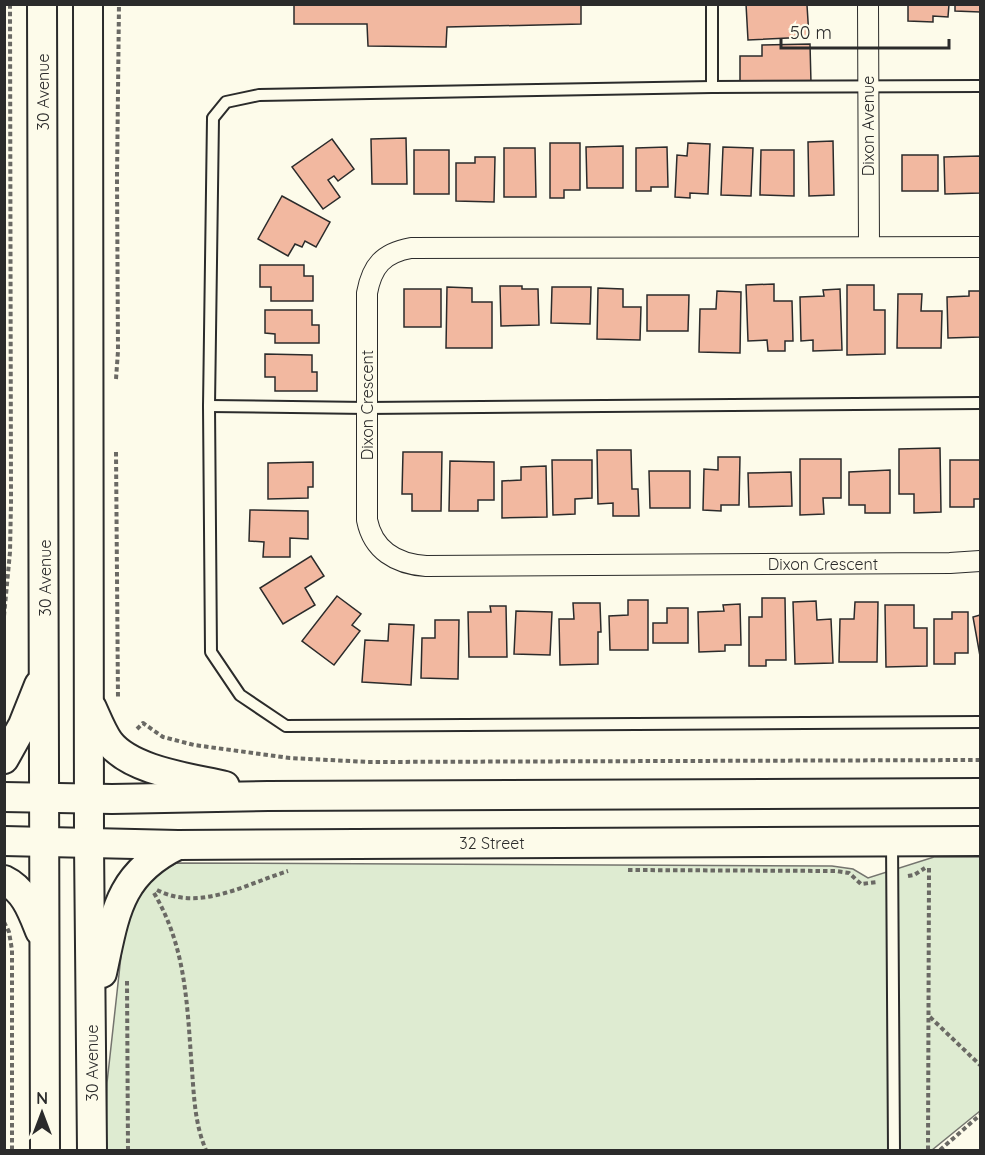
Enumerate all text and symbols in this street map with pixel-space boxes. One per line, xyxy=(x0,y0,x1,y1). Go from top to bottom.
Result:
scale bar xyxy=(781,12,949,50)
text: 50 m xyxy=(790,21,832,44)
street label: 30 Avenue xyxy=(33,54,53,131)
street label: Dixon Avenue xyxy=(858,76,878,176)
street label: Dixon Crescent xyxy=(357,350,377,460)
street label: 30 Avenue xyxy=(35,540,55,617)
street label: Dixon Crescent xyxy=(768,554,878,574)
street label: 32 Street xyxy=(459,833,525,853)
street label: 30 Avenue xyxy=(82,1025,102,1102)
north arrow xyxy=(12,1083,72,1143)
text: N xyxy=(36,1088,48,1108)

